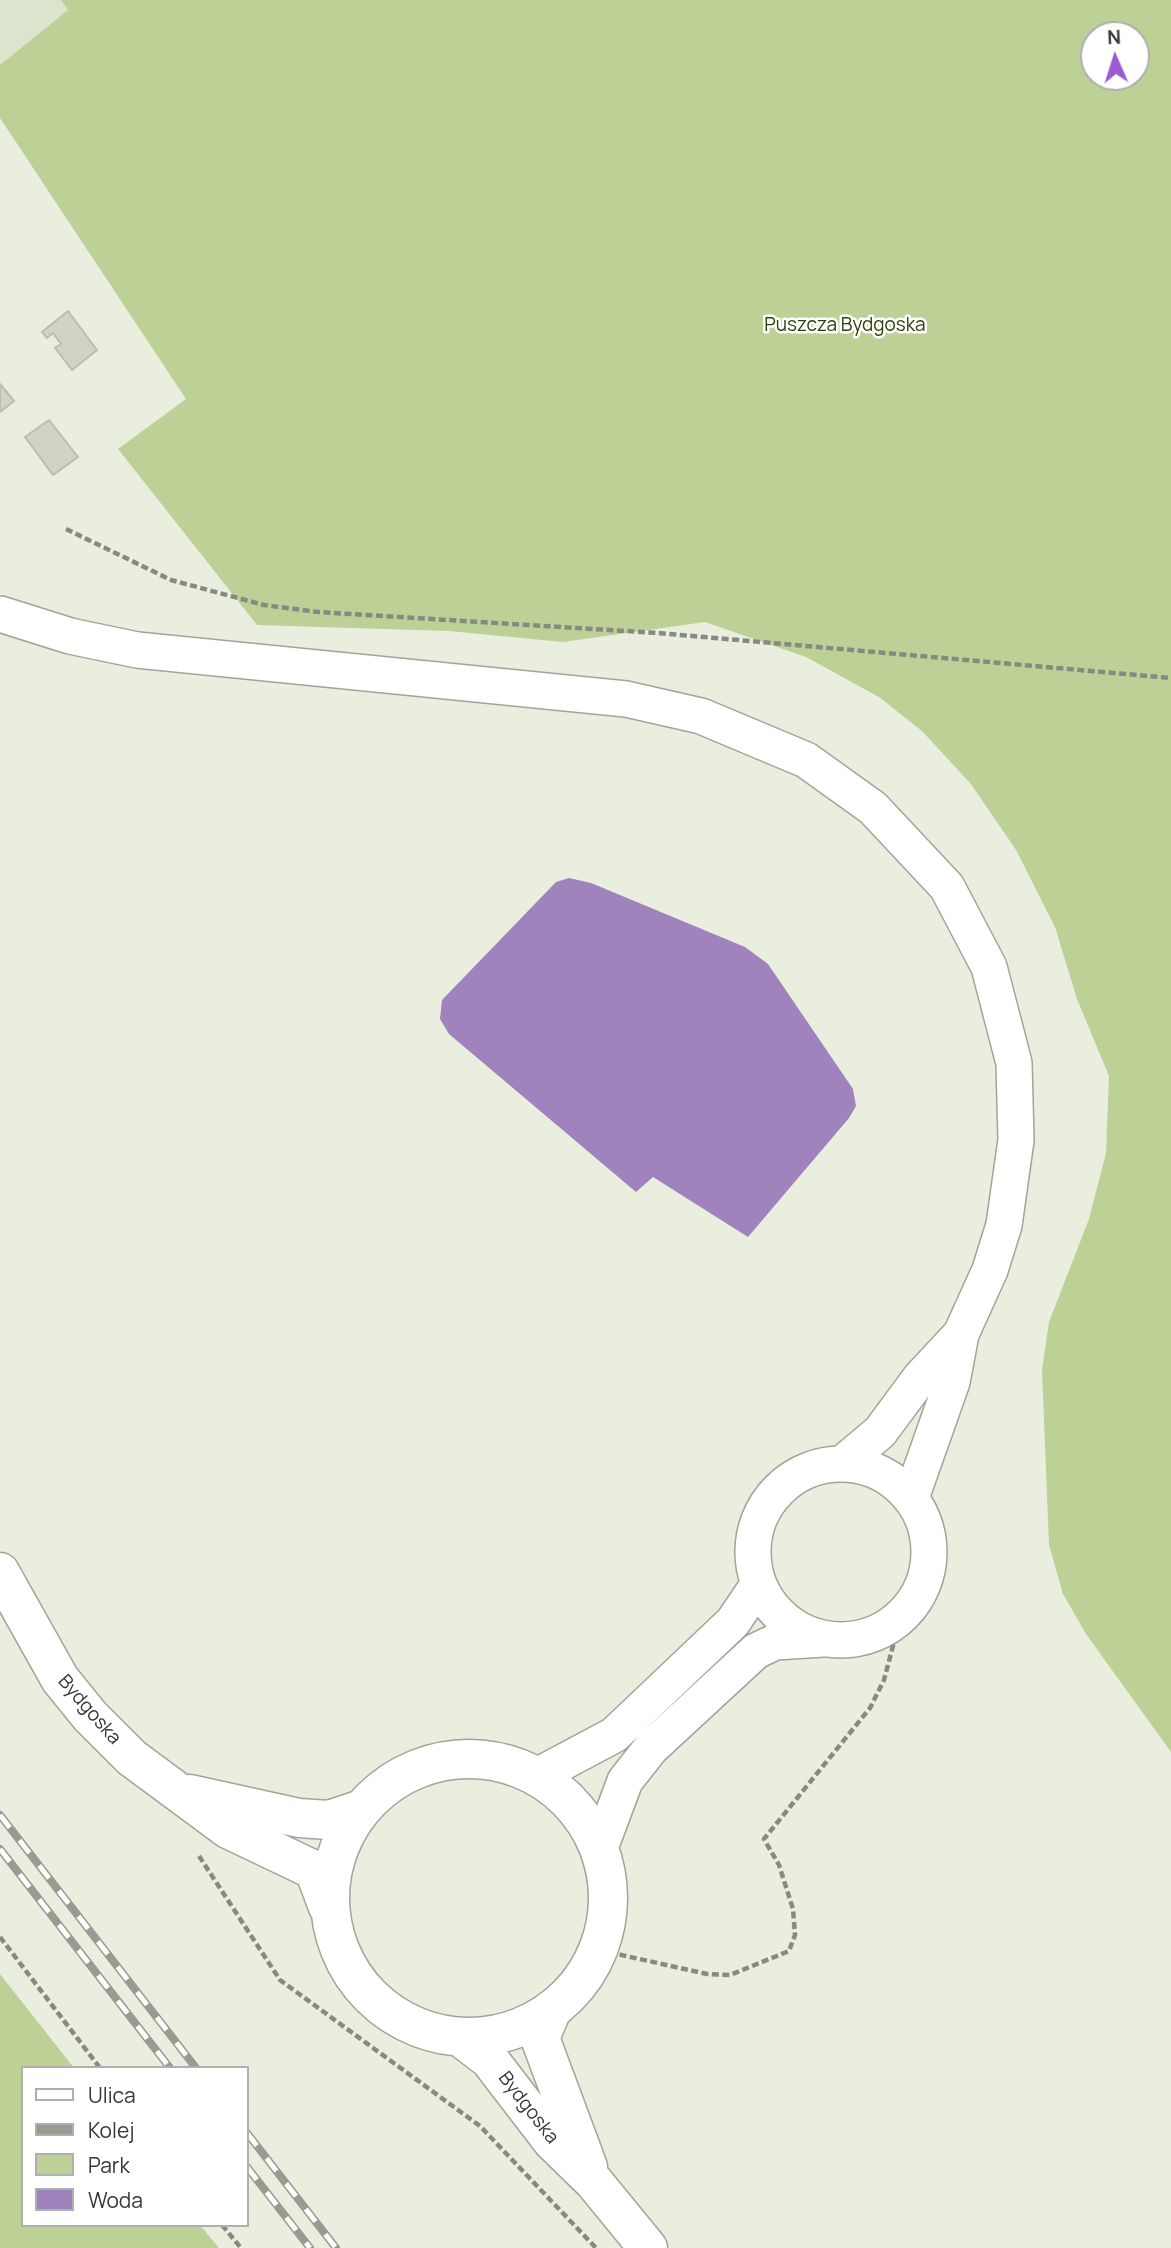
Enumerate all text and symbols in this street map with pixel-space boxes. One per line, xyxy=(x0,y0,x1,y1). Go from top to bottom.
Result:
north arrow xyxy=(1080,21,1150,91)
text: N xyxy=(1107,24,1122,50)
park label: Puszcza Bydgoska xyxy=(764,315,926,337)
street label: Bydgoska xyxy=(53,1670,125,1750)
legend xyxy=(21,2066,248,2227)
street label: Bydgoska xyxy=(493,2068,563,2148)
text: Ulica xyxy=(88,2081,136,2109)
text: Kolej xyxy=(88,2116,134,2144)
text: Park xyxy=(88,2151,130,2179)
text: Woda xyxy=(88,2186,143,2214)

